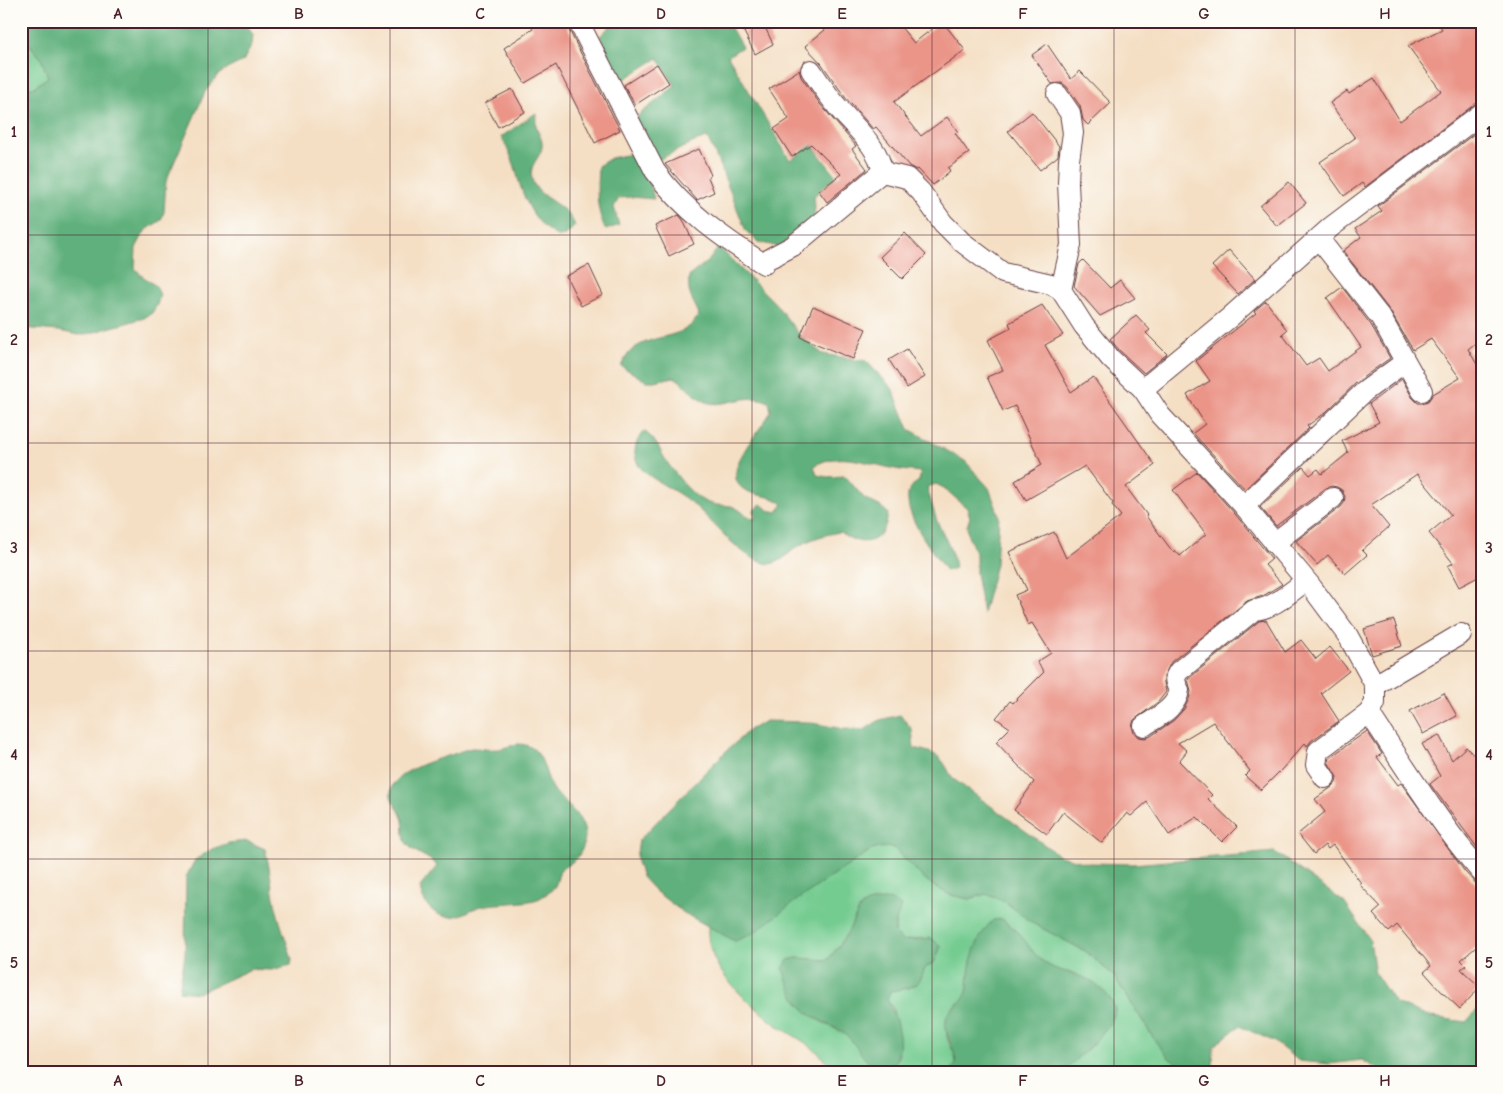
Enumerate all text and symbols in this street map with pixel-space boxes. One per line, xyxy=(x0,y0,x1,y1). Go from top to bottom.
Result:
text: A xyxy=(114,5,123,23)
text: B xyxy=(294,5,304,23)
text: C xyxy=(475,5,485,23)
text: D xyxy=(656,5,666,23)
text: E xyxy=(837,5,847,23)
text: F xyxy=(1018,5,1028,23)
text: G xyxy=(1198,5,1210,23)
text: H xyxy=(1379,5,1391,23)
text: 1 xyxy=(11,123,17,141)
text: 1 xyxy=(1486,123,1492,141)
text: 2 xyxy=(10,331,18,349)
text: 2 xyxy=(1485,331,1493,349)
text: 3 xyxy=(10,539,18,557)
text: 3 xyxy=(1485,539,1493,557)
text: 4 xyxy=(10,746,18,764)
text: 4 xyxy=(1485,746,1493,764)
text: 5 xyxy=(10,954,18,972)
text: 5 xyxy=(1485,954,1493,972)
text: A xyxy=(114,1072,123,1090)
text: B xyxy=(294,1072,304,1090)
text: C xyxy=(475,1072,485,1090)
text: D xyxy=(656,1072,666,1090)
text: E xyxy=(837,1072,847,1090)
text: F xyxy=(1018,1072,1028,1090)
text: G xyxy=(1198,1072,1210,1090)
text: H xyxy=(1379,1072,1391,1090)

